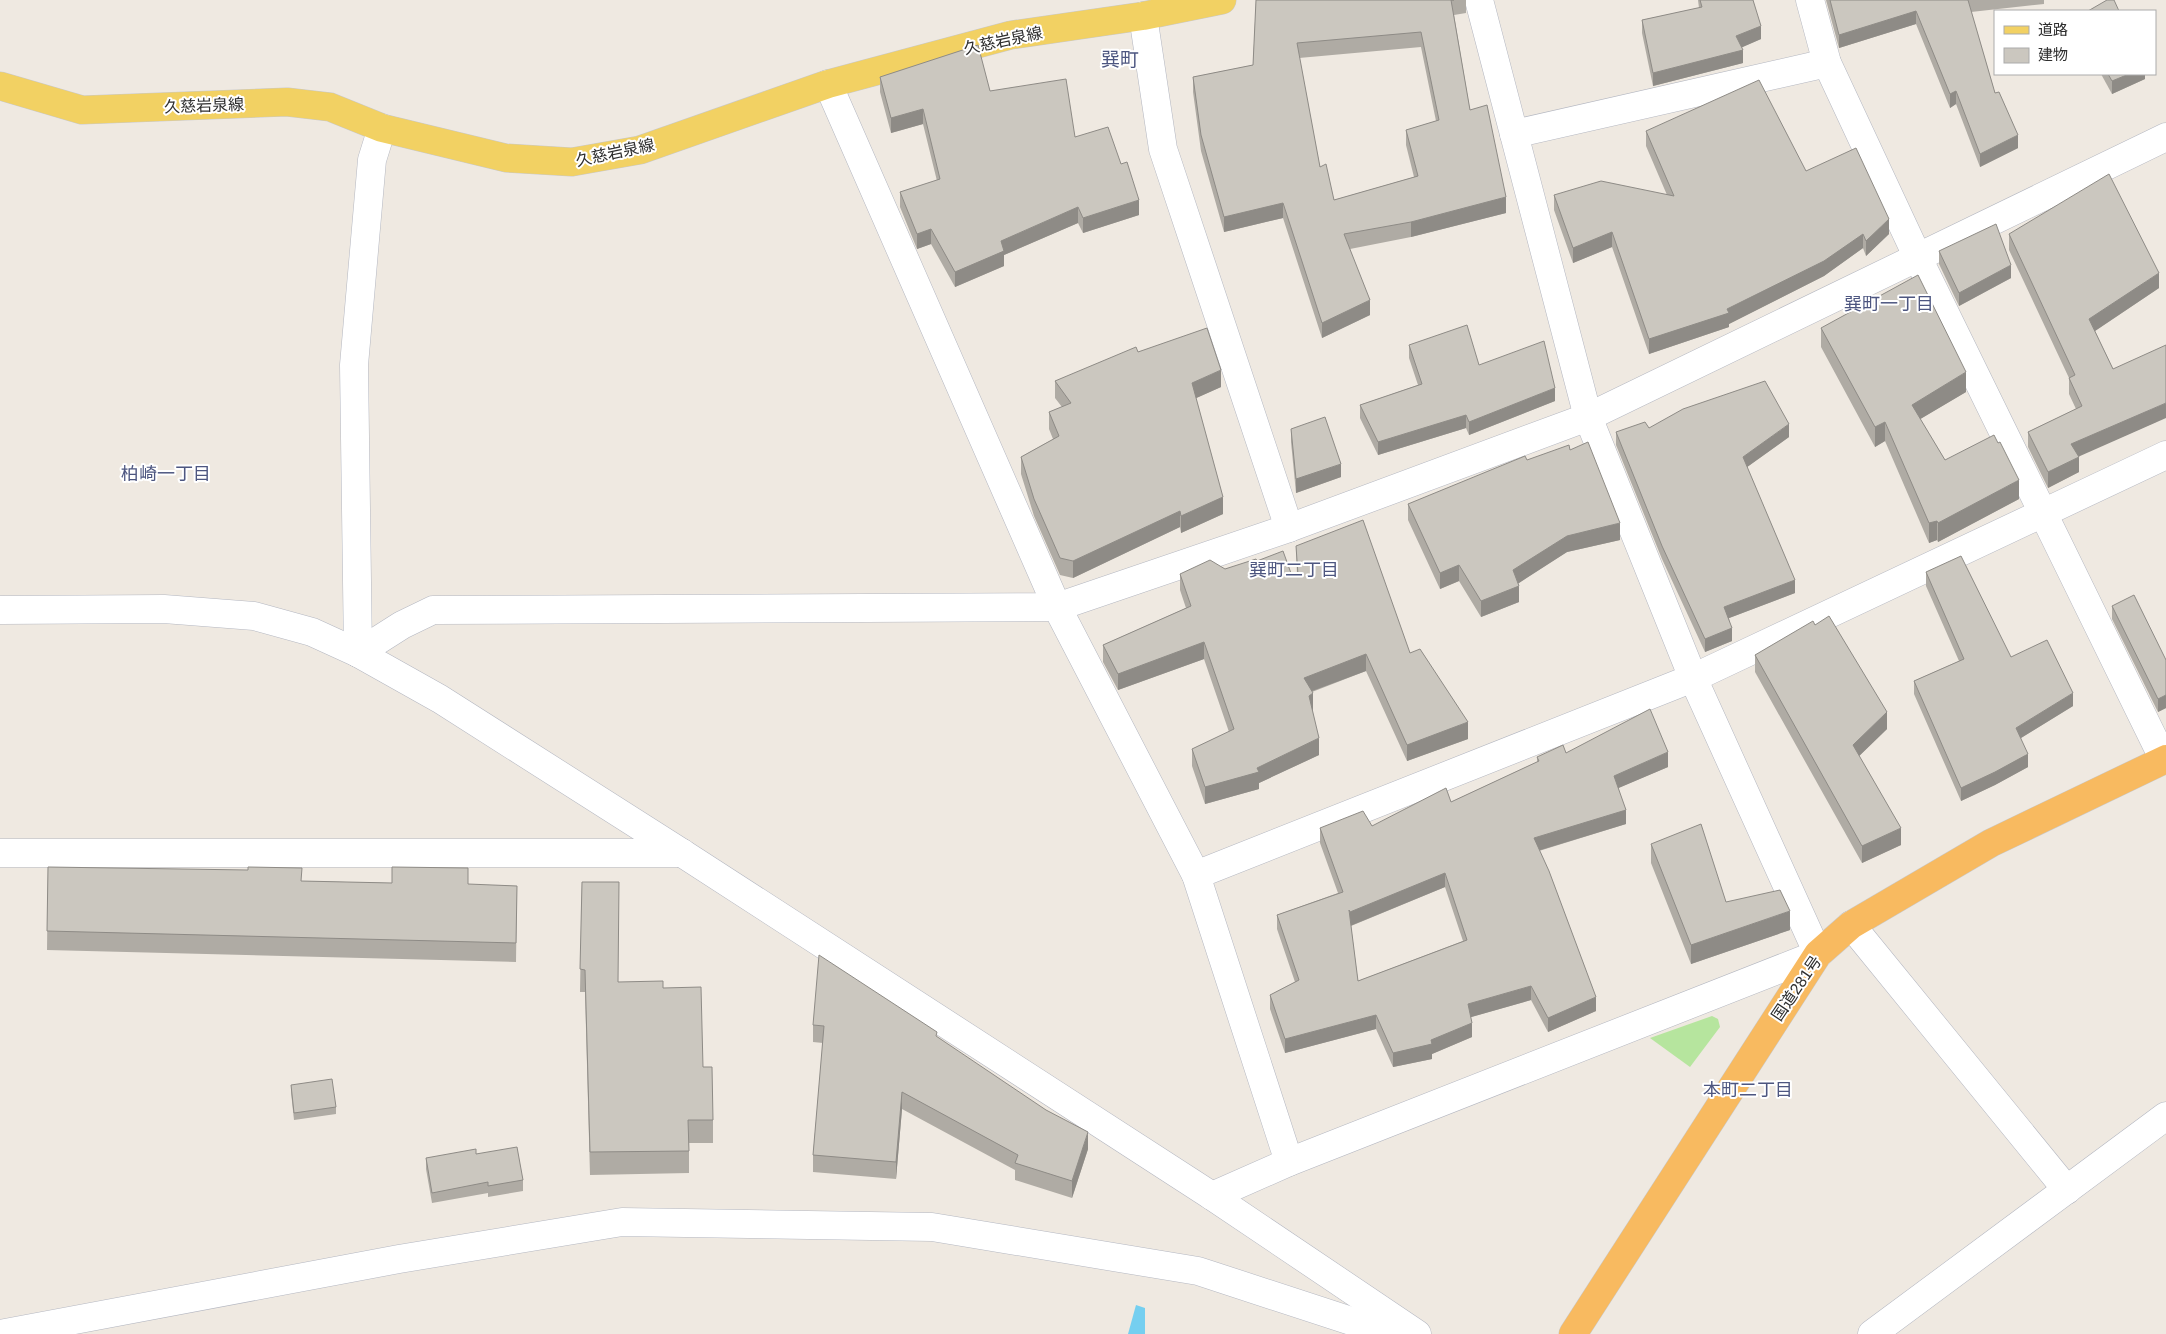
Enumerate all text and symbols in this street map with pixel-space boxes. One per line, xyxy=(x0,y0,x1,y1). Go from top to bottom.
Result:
legend xyxy=(1994,10,2156,75)
text: 道路 xyxy=(2038,21,2068,38)
street label: 久慈岩泉線 xyxy=(962,24,1044,57)
text: 建物 xyxy=(2038,46,2068,63)
district label: 巽町 xyxy=(1101,49,1139,70)
street label: 久慈岩泉線 xyxy=(164,96,244,115)
street label: 久慈岩泉線 xyxy=(574,136,656,169)
district label: 巽町一丁目 xyxy=(1844,294,1934,314)
district label: 柏崎一丁目 xyxy=(121,464,211,484)
district label: 巽町二丁目 xyxy=(1249,560,1339,580)
street label: 国道281号 xyxy=(1768,953,1824,1024)
district label: 本町二丁目 xyxy=(1703,1080,1793,1100)

